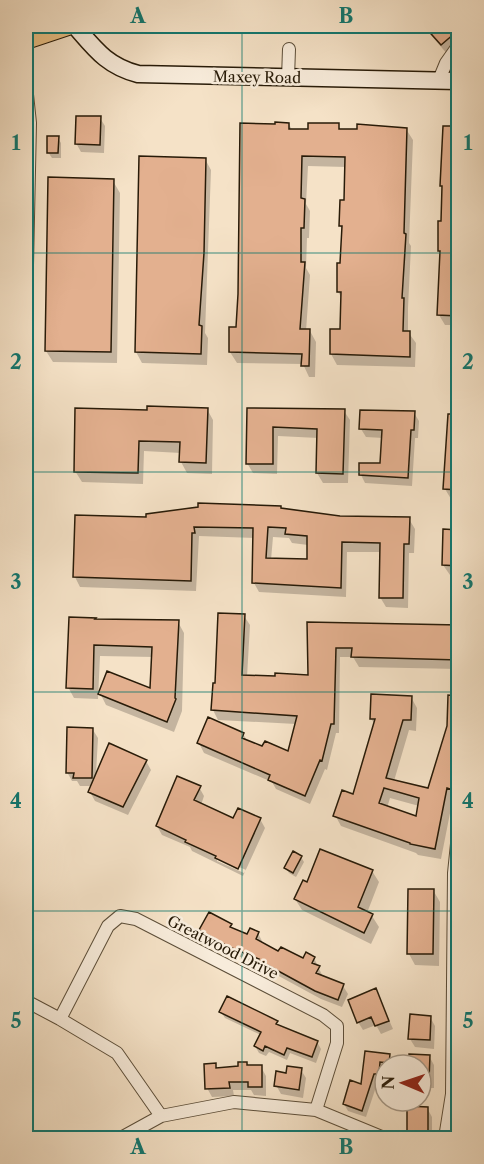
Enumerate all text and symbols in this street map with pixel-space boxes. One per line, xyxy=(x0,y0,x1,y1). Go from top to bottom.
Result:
text: A xyxy=(129,4,146,28)
text: B xyxy=(339,4,354,28)
street label: Maxey Road xyxy=(213,67,301,87)
text: 1 xyxy=(12,131,21,155)
text: 1 xyxy=(464,131,473,155)
text: 2 xyxy=(10,350,22,374)
text: 2 xyxy=(462,350,474,374)
text: 3 xyxy=(10,570,22,594)
text: 3 xyxy=(462,570,474,594)
text: 4 xyxy=(10,789,22,813)
text: 4 xyxy=(462,789,474,813)
street label: Greatwood Drive xyxy=(164,911,282,983)
text: 5 xyxy=(10,1009,22,1033)
text: 5 xyxy=(462,1009,474,1033)
north arrow xyxy=(373,1053,433,1113)
text: N xyxy=(378,1075,398,1090)
text: A xyxy=(129,1135,146,1159)
text: B xyxy=(339,1135,354,1159)

